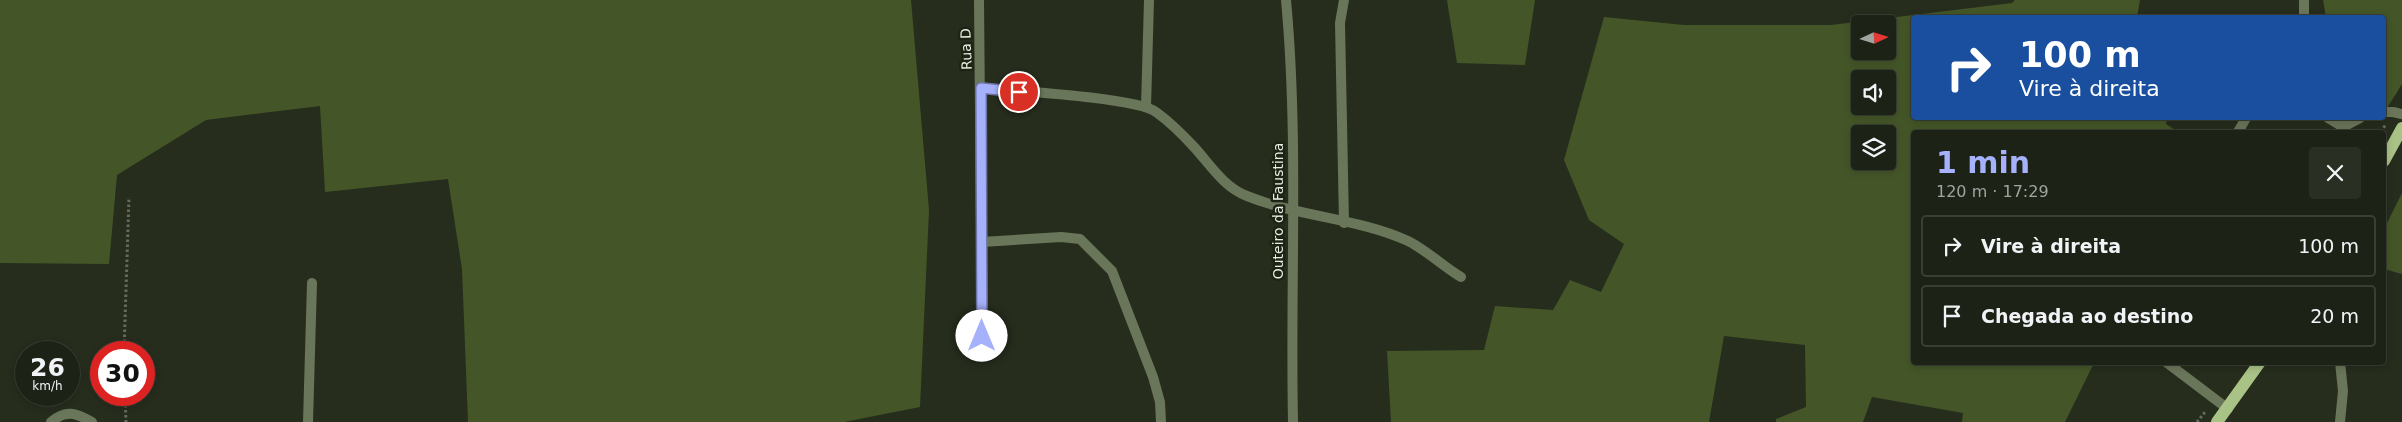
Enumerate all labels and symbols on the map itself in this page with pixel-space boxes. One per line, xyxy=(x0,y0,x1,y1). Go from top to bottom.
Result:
north arrow xyxy=(1851,15,1896,60)
street label: Rua D xyxy=(957,28,975,70)
pin xyxy=(998,71,1040,113)
street label: Outeiro da Faustina xyxy=(1270,143,1286,279)
position arrow xyxy=(955,309,1007,361)
speed limit sign: 30 xyxy=(90,341,155,406)

